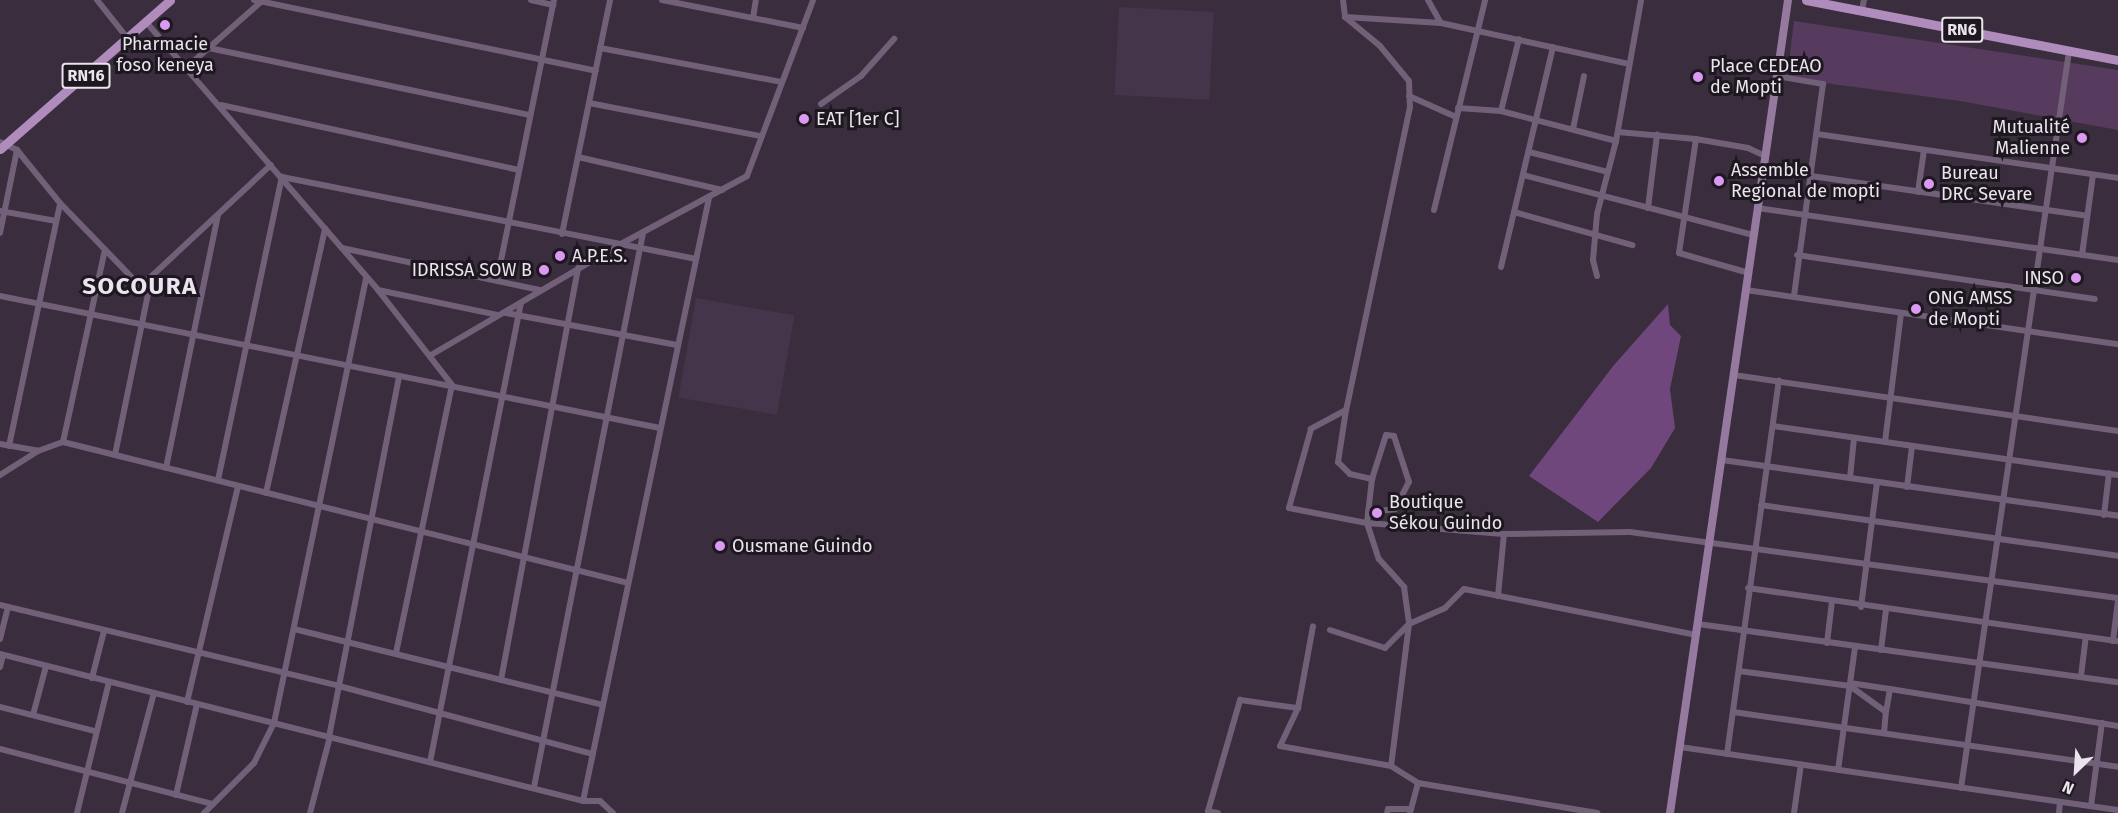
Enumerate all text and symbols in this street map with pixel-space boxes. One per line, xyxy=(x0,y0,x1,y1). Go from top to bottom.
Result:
road number: RN6 xyxy=(1941,17,1983,43)
marker: Pharmacie foso keneya xyxy=(158,18,172,32)
place label: Pharmacie foso keneya xyxy=(116,34,214,76)
place label: Place CEDEAO de Mopti xyxy=(1710,56,1822,98)
road number: RN16 xyxy=(60,63,112,89)
marker: Place CEDEAO de Mopti xyxy=(1691,70,1705,84)
place label: EAT [1er C] xyxy=(816,108,900,130)
marker: EAT [1er C] xyxy=(797,112,811,126)
place label: Mutualité Malienne xyxy=(1993,117,2070,160)
marker: Mutualité Malienne xyxy=(2075,131,2089,145)
place label: Assemble Regional de mopti xyxy=(1731,160,1880,202)
place label: Bureau DRC Sevare xyxy=(1941,163,2032,206)
marker: Assemble Regional de mopti xyxy=(1712,174,1726,188)
marker: Bureau DRC Sevare xyxy=(1922,177,1936,191)
place label: A.P.E.S. xyxy=(572,245,627,267)
marker: A.P.E.S. xyxy=(553,249,567,263)
place label: IDRISSA SOW B xyxy=(412,259,532,281)
marker: IDRISSA SOW B xyxy=(537,263,551,277)
place label: INSO xyxy=(2024,267,2064,289)
marker: INSO xyxy=(2069,271,2083,285)
district label: SOCOURA xyxy=(82,273,198,301)
place label: ONG AMSS de Mopti xyxy=(1928,288,2012,330)
marker: ONG AMSS de Mopti xyxy=(1909,302,1923,316)
place label: Boutique Sékou Guindo xyxy=(1389,492,1502,534)
marker: Boutique Sékou Guindo xyxy=(1370,506,1384,520)
place label: Ousmane Guindo xyxy=(732,535,872,557)
marker: Ousmane Guindo xyxy=(713,539,727,553)
north arrow xyxy=(2046,741,2106,801)
text: N xyxy=(2059,777,2077,799)

